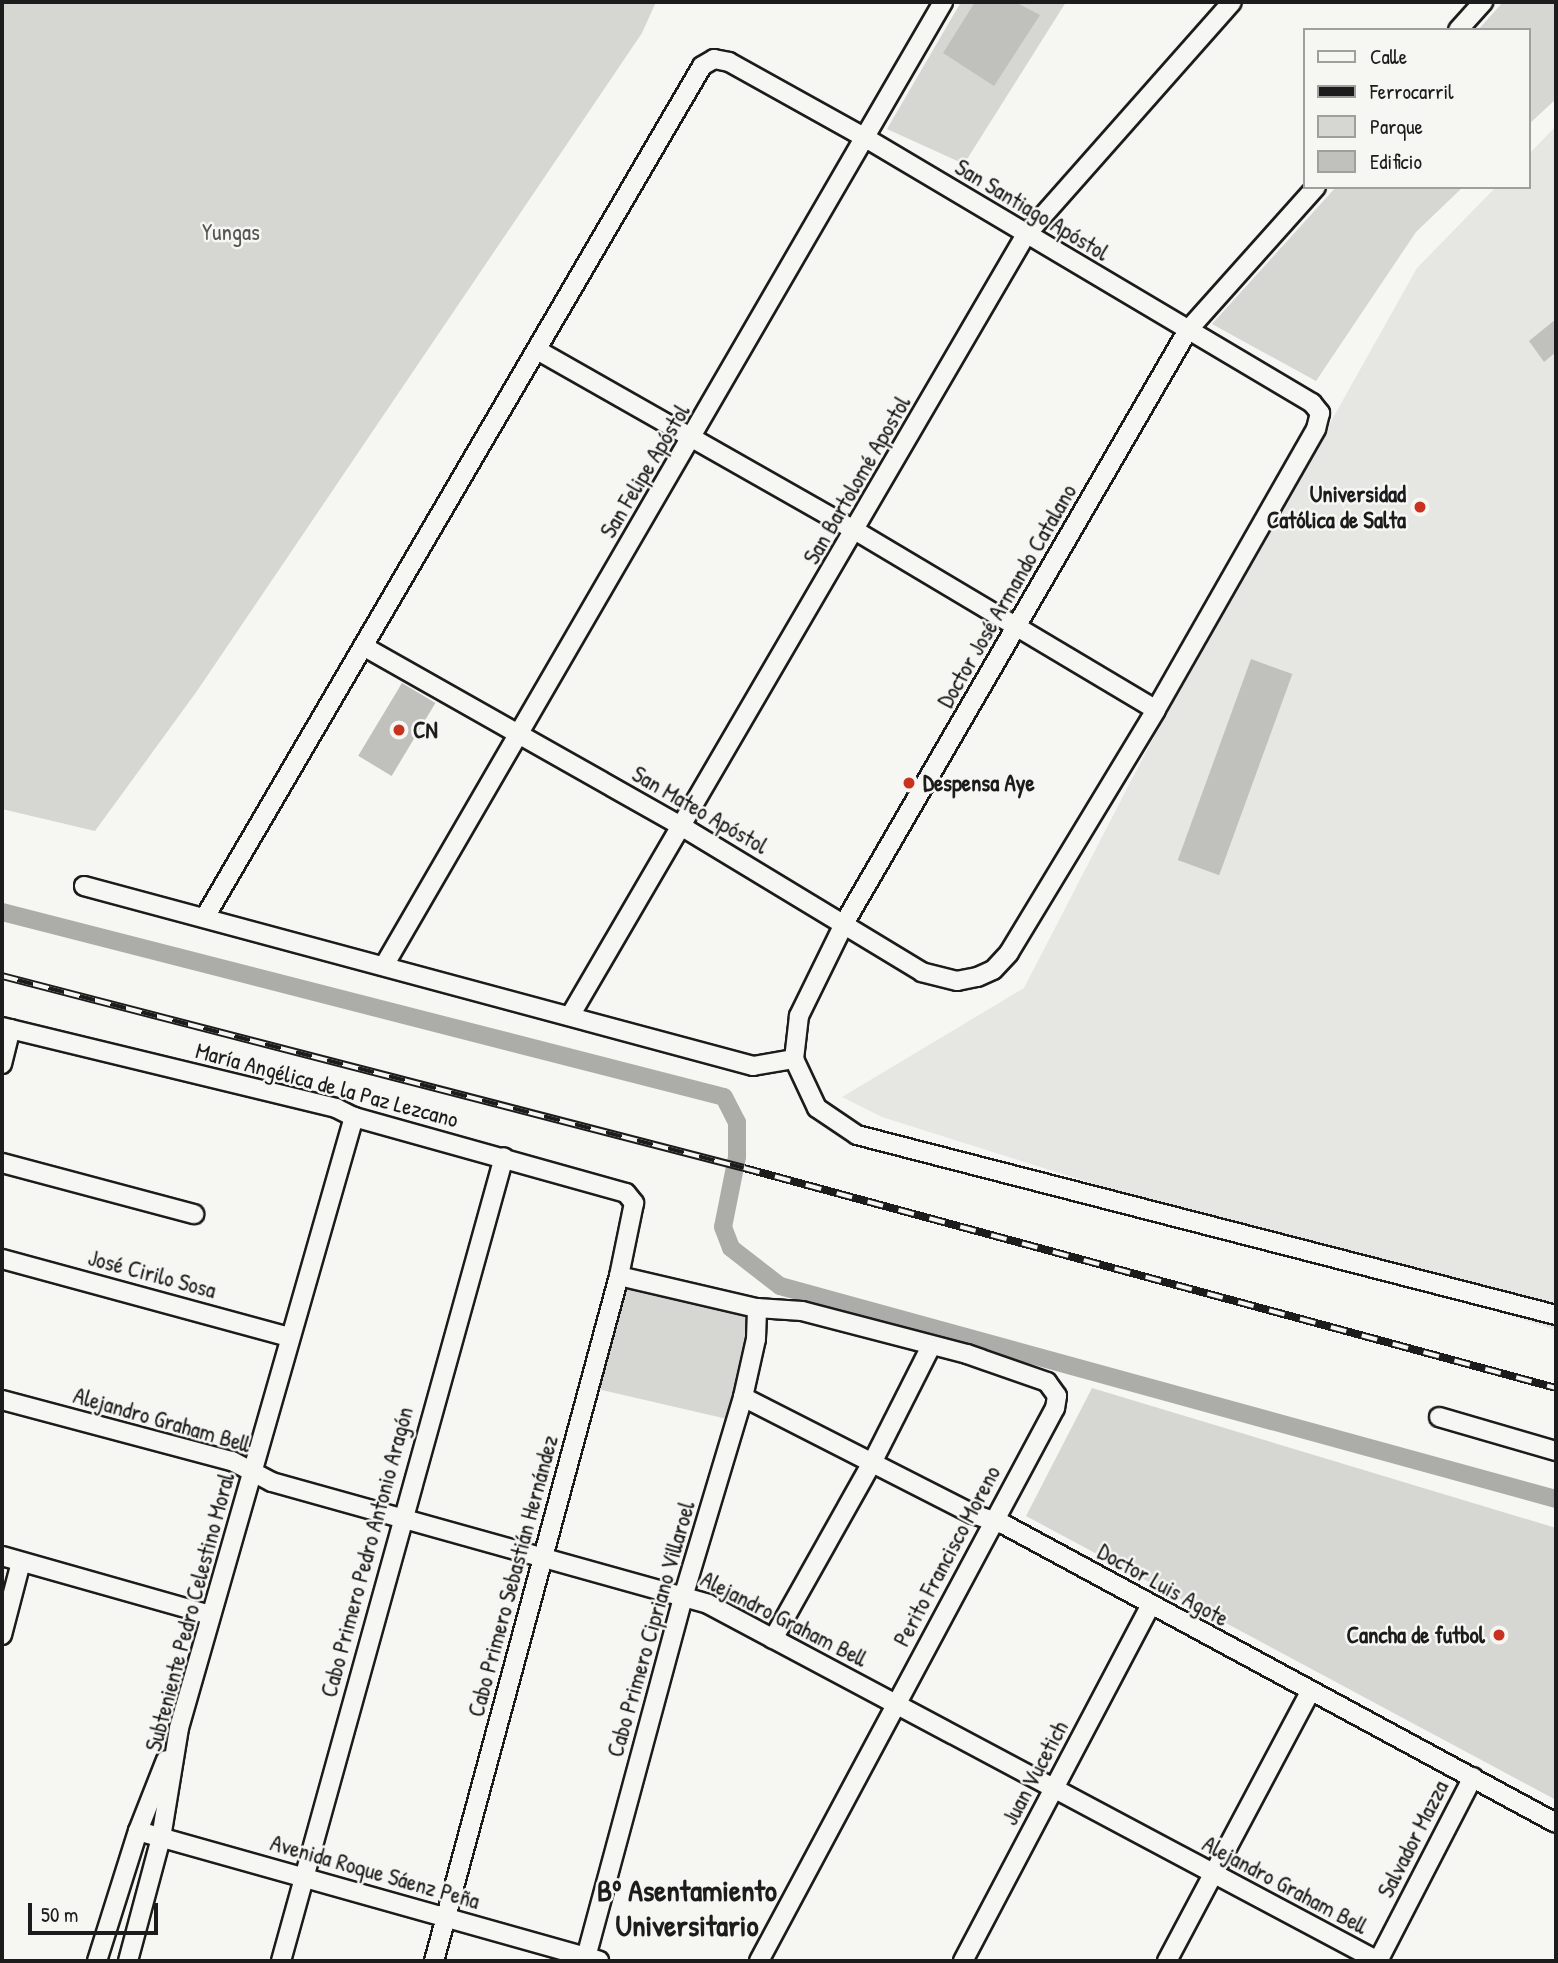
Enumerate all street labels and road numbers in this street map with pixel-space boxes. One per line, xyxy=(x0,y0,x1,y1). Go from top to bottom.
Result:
street label: San Santiago Apóstol xyxy=(950,153,1114,267)
street label: San Bartolomé Apostol xyxy=(798,391,916,569)
street label: San Felipe Apóstol xyxy=(594,399,696,543)
street label: Doctor José Armando Catalano xyxy=(932,479,1082,713)
street label: San Mateo Apóstol xyxy=(627,760,773,860)
street label: María Angélica de la Paz Lezcano xyxy=(193,1037,461,1133)
street label: José Cirilo Sosa xyxy=(85,1244,219,1304)
street label: Alejandro Graham Bell xyxy=(70,1382,254,1458)
street label: Cabo Primero Pedro Antonio Aragón xyxy=(315,1404,419,1700)
street label: Cabo Primero Sebastián Hernández xyxy=(462,1432,564,1720)
street label: Perito Francisco Moreno xyxy=(888,1461,1006,1651)
street label: Subteniente Pedro Celestino Moral xyxy=(140,1470,240,1754)
street label: Cabo Primero Cipriano Villaroel xyxy=(601,1498,701,1760)
street label: Doctor Luis Agote xyxy=(1093,1538,1233,1632)
street label: Alejandro Graham Bell xyxy=(696,1565,872,1673)
street label: Juan Vucetich xyxy=(996,1716,1074,1830)
street label: Salvador Mazza xyxy=(1372,1776,1454,1902)
street label: Avenida Roque Sáenz Peña xyxy=(267,1829,483,1915)
street label: Alejandro Graham Bell xyxy=(1198,1830,1372,1940)

